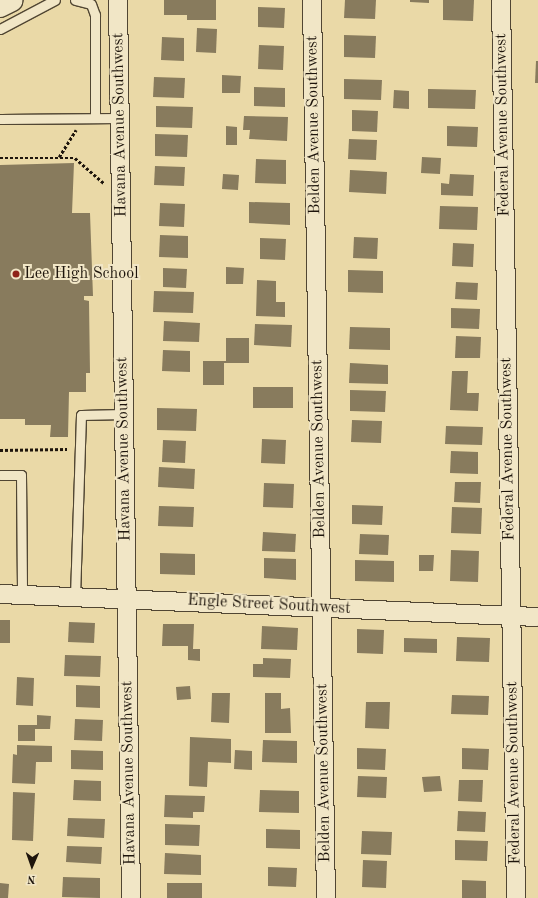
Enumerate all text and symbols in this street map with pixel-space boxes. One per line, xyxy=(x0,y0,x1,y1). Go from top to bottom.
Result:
street label: Havana Avenue Southwest xyxy=(109,33,131,217)
street label: Federal Avenue Southwest xyxy=(492,33,514,217)
street label: Belden Avenue Southwest xyxy=(303,35,325,215)
place label: Lee High School xyxy=(24,264,138,284)
marker: Lee High School xyxy=(11,269,21,279)
street label: Havana Avenue Southwest xyxy=(113,357,135,541)
street label: Federal Avenue Southwest xyxy=(497,357,519,541)
street label: Belden Avenue Southwest xyxy=(308,359,330,539)
street label: Engle Street Southwest xyxy=(187,591,351,619)
street label: Havana Avenue Southwest xyxy=(118,681,140,865)
street label: Federal Avenue Southwest xyxy=(503,681,525,865)
street label: Belden Avenue Southwest xyxy=(313,683,335,863)
north arrow xyxy=(12,846,52,886)
text: N xyxy=(27,873,36,884)

